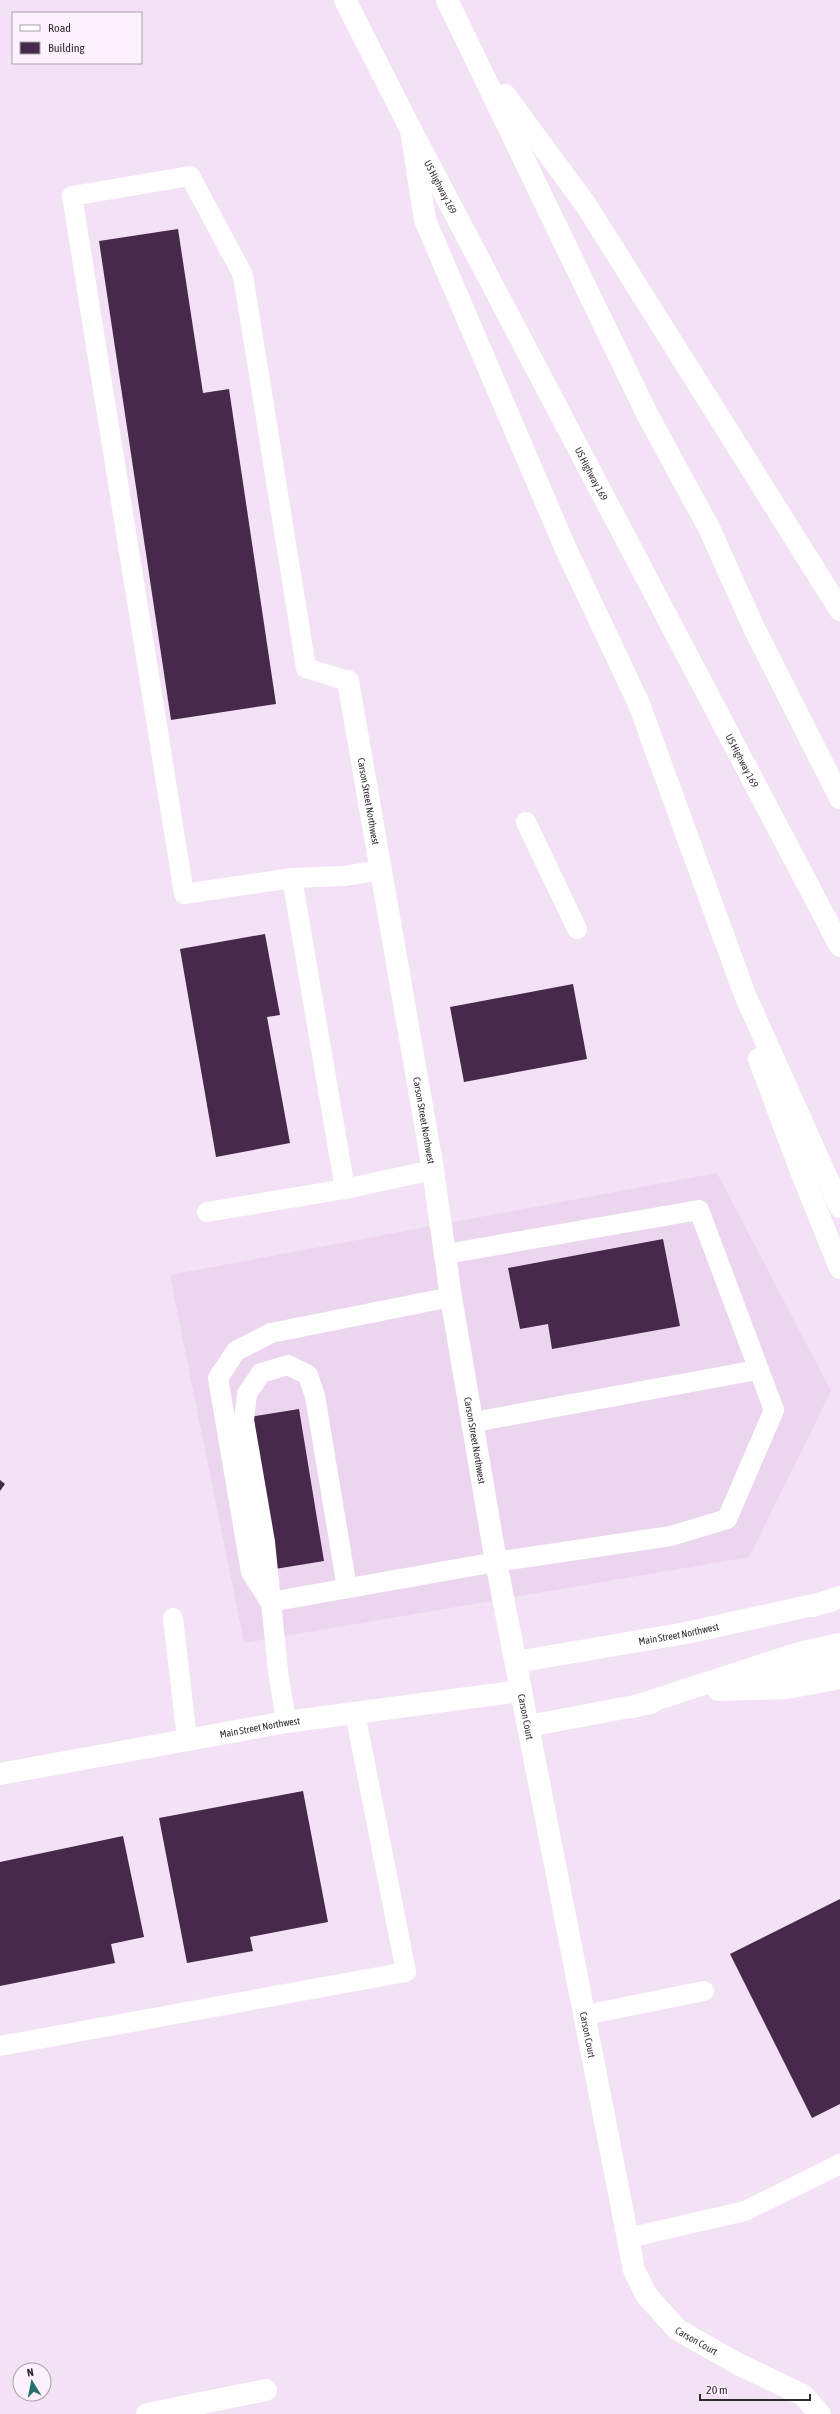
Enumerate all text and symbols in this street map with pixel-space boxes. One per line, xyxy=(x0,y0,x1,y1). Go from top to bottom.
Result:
legend xyxy=(12,12,142,64)
text: Road xyxy=(48,21,71,35)
text: Building xyxy=(48,41,86,55)
street label: US Highway 169 xyxy=(422,158,460,216)
street label: US Highway 169 xyxy=(573,445,610,503)
street label: US Highway 169 xyxy=(724,732,761,789)
street label: Carson Street Northwest xyxy=(356,757,382,846)
street label: Carson Street Northwest xyxy=(411,1076,437,1165)
street label: Carson Street Northwest xyxy=(463,1396,488,1485)
street label: Main Street Northwest xyxy=(638,1620,720,1647)
street label: Carson Court xyxy=(516,1693,536,1741)
street label: Main Street Northwest xyxy=(219,1715,301,1739)
street label: Carson Court xyxy=(578,2011,598,2059)
street label: Carson Court xyxy=(674,2324,719,2357)
north arrow xyxy=(12,2362,52,2402)
text: N xyxy=(26,2366,35,2379)
scale bar xyxy=(700,2376,810,2402)
text: 20 m xyxy=(706,2383,728,2397)

